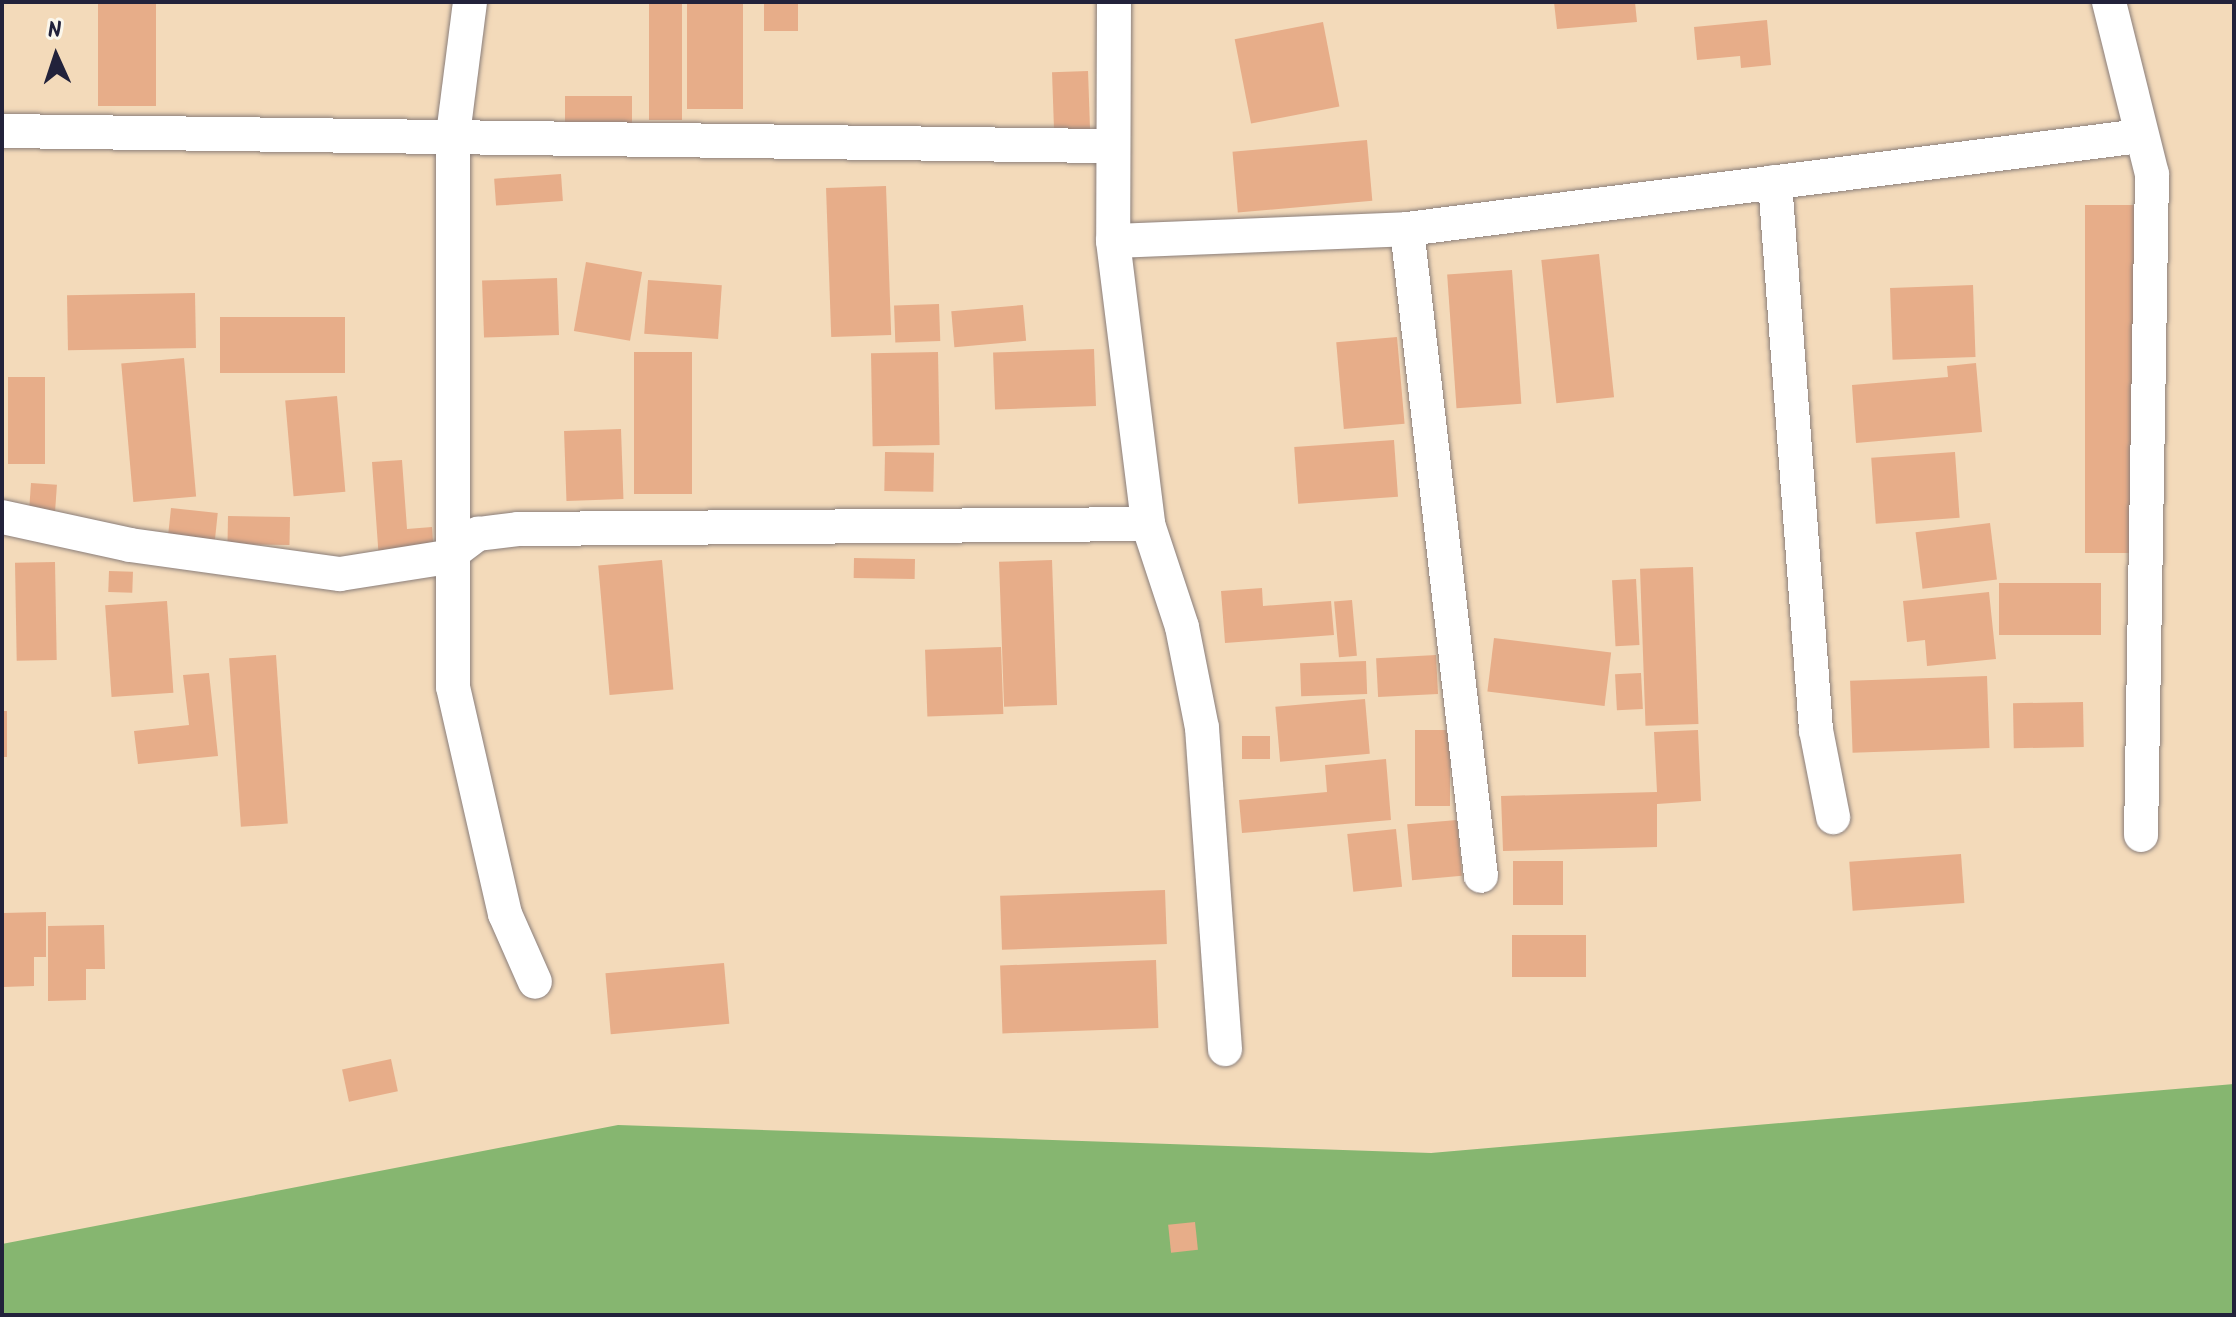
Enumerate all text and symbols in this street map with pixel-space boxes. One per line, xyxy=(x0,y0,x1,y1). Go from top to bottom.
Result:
text: N xyxy=(47,14,63,49)
north arrow xyxy=(16,16,96,96)

